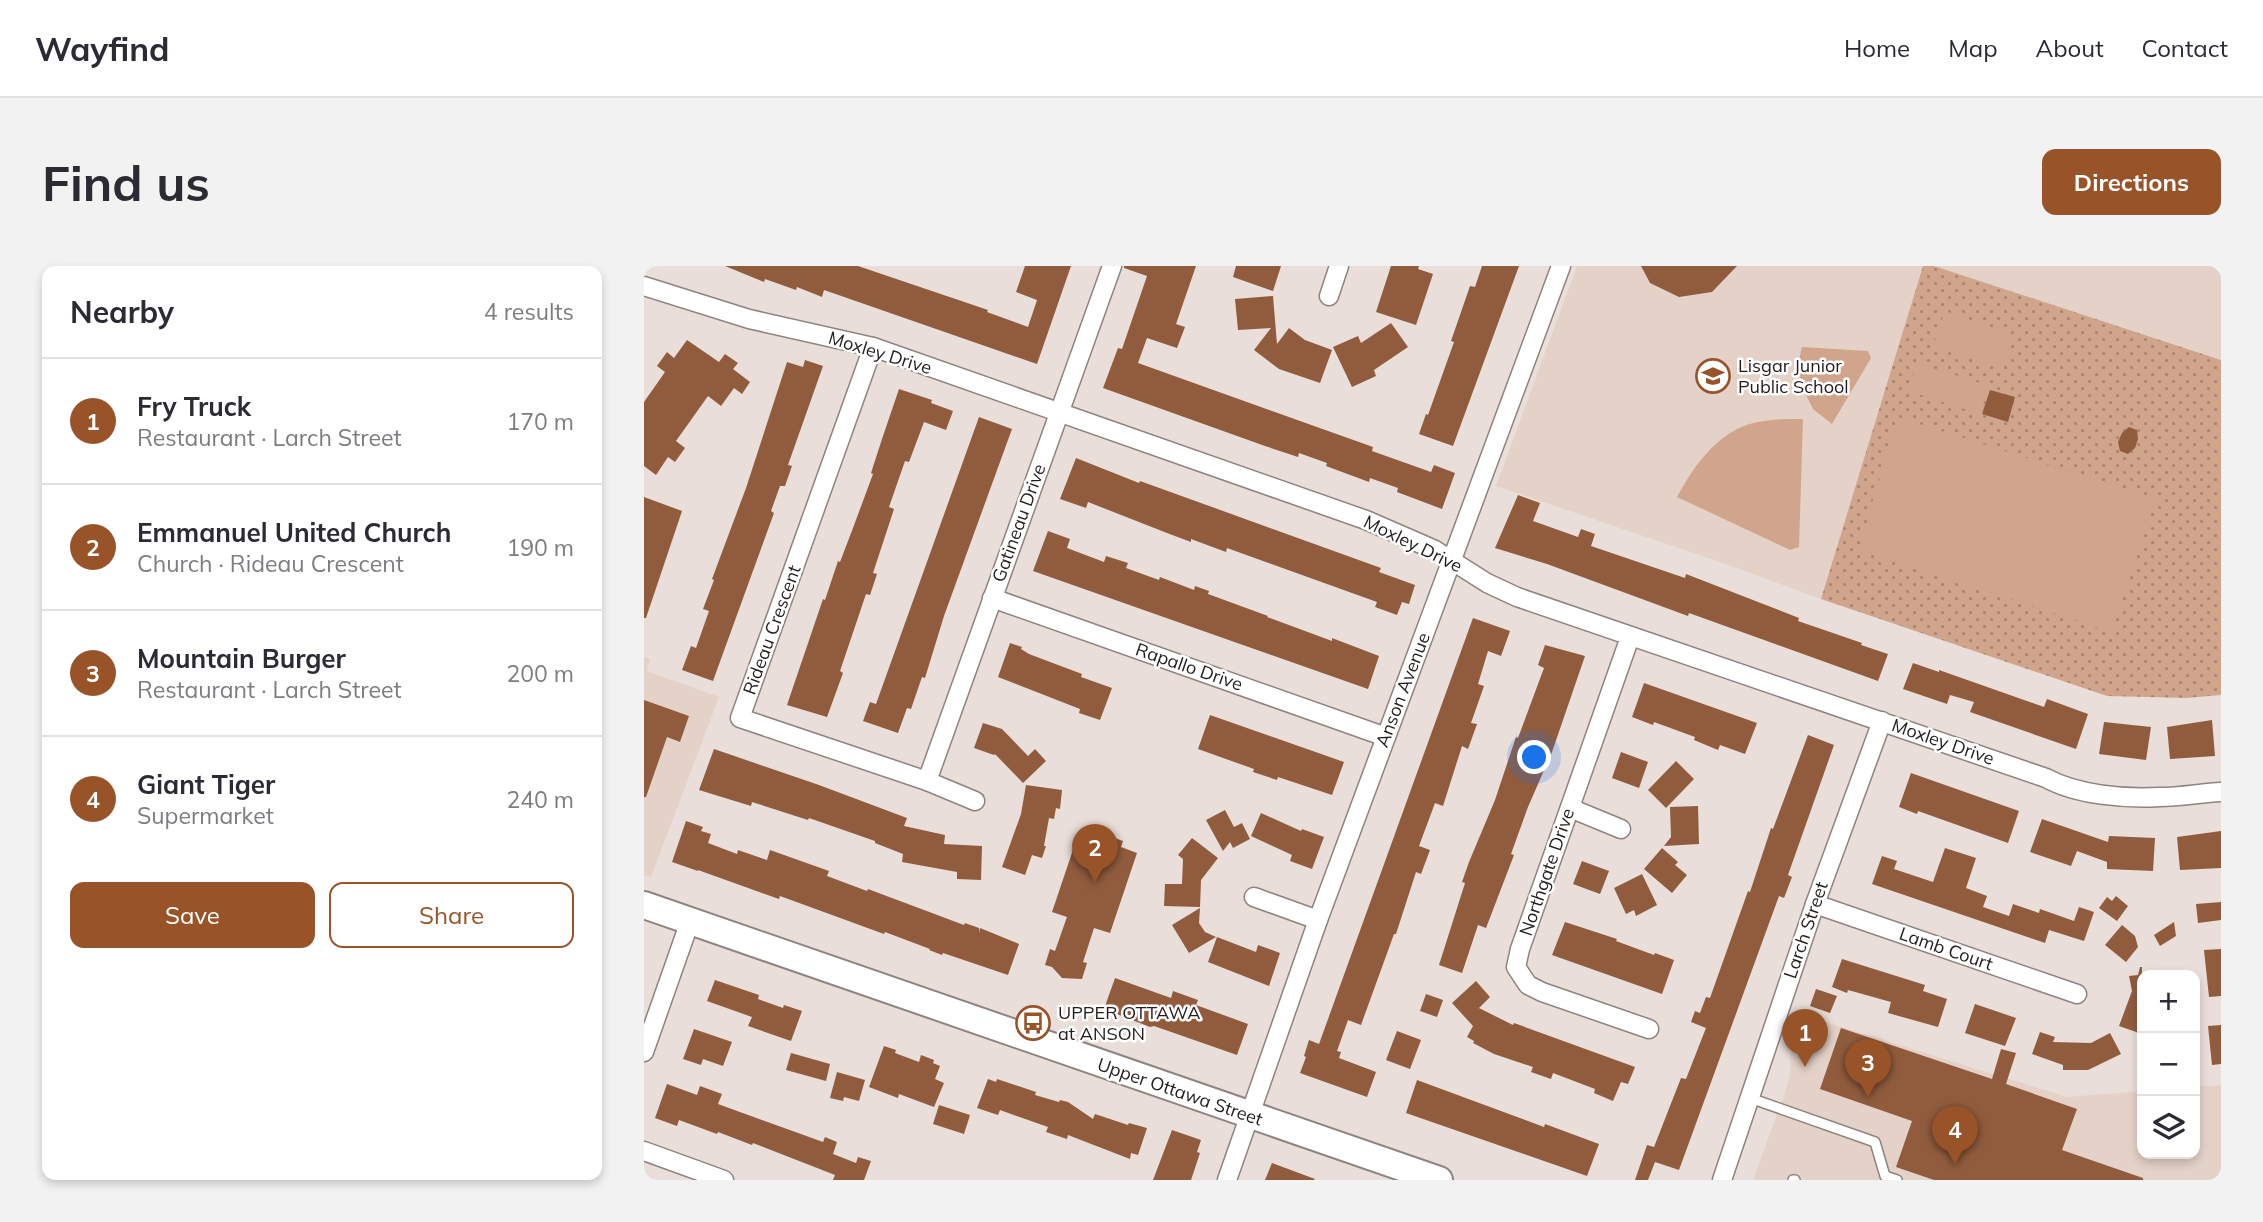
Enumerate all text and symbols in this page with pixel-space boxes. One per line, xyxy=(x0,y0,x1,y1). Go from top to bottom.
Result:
text: Wayfind xyxy=(35,28,170,69)
text: Home xyxy=(1844,33,1910,63)
text: Map xyxy=(1948,33,1998,63)
text: About xyxy=(2036,33,2104,63)
text: Contact xyxy=(2142,33,2228,63)
button: Directions xyxy=(2042,149,2221,215)
text: Find us xyxy=(42,152,210,213)
text: Nearby xyxy=(70,293,174,331)
text: 4 results xyxy=(484,297,574,326)
street label: Moxley Drive xyxy=(826,326,935,379)
place label: Lisgar Junior Public School xyxy=(1738,354,1848,398)
school or university icon: Lisgar Junior Public School xyxy=(1694,357,1732,395)
text: Fry Truck xyxy=(137,390,251,423)
text: 1 xyxy=(86,407,100,436)
text: 170 m xyxy=(506,407,574,436)
text: Restaurant · Larch Street xyxy=(137,423,401,452)
street label: Gatineau Drive xyxy=(986,461,1051,585)
street label: Moxley Drive xyxy=(1360,510,1466,577)
text: Emmanuel United Church xyxy=(137,516,451,549)
text: 2 xyxy=(86,533,100,562)
text: 190 m xyxy=(506,533,574,562)
text: Church · Rideau Crescent xyxy=(137,549,404,578)
street label: Rideau Crescent xyxy=(737,562,806,698)
street label: Anson Avenue xyxy=(1370,629,1435,750)
street label: Rapallo Drive xyxy=(1133,637,1246,696)
text: Mountain Burger xyxy=(137,642,346,675)
text: 3 xyxy=(86,659,100,688)
text: 200 m xyxy=(506,659,574,688)
text: Restaurant · Larch Street xyxy=(137,675,401,704)
street label: Moxley Drive xyxy=(1889,713,1997,770)
your location xyxy=(1517,740,1551,774)
text: Giant Tiger xyxy=(137,768,275,801)
text: 4 xyxy=(86,785,100,814)
text: 240 m xyxy=(506,785,574,814)
text: Supermarket xyxy=(137,801,274,830)
street label: Northgate Drive xyxy=(1514,805,1579,939)
pin: 2 xyxy=(1072,824,1118,882)
street label: Larch Street xyxy=(1778,878,1833,981)
button: Save xyxy=(70,882,315,948)
button: Share xyxy=(329,882,574,948)
street label: Lamb Court xyxy=(1896,922,1996,975)
map controls xyxy=(2137,970,2200,1159)
button: + xyxy=(2137,970,2200,1033)
place label: UPPER OTTAWA at ANSON xyxy=(1058,1001,1201,1045)
bus stop icon: UPPER OTTAWA at ANSON xyxy=(1014,1004,1052,1042)
pin: 1 xyxy=(1782,1009,1828,1067)
button: − xyxy=(2137,1033,2200,1096)
pin: 3 xyxy=(1845,1039,1891,1097)
street label: Upper Ottawa Street xyxy=(1094,1052,1266,1131)
button: layers xyxy=(2137,1096,2200,1159)
pin: 4 xyxy=(1932,1106,1978,1164)

